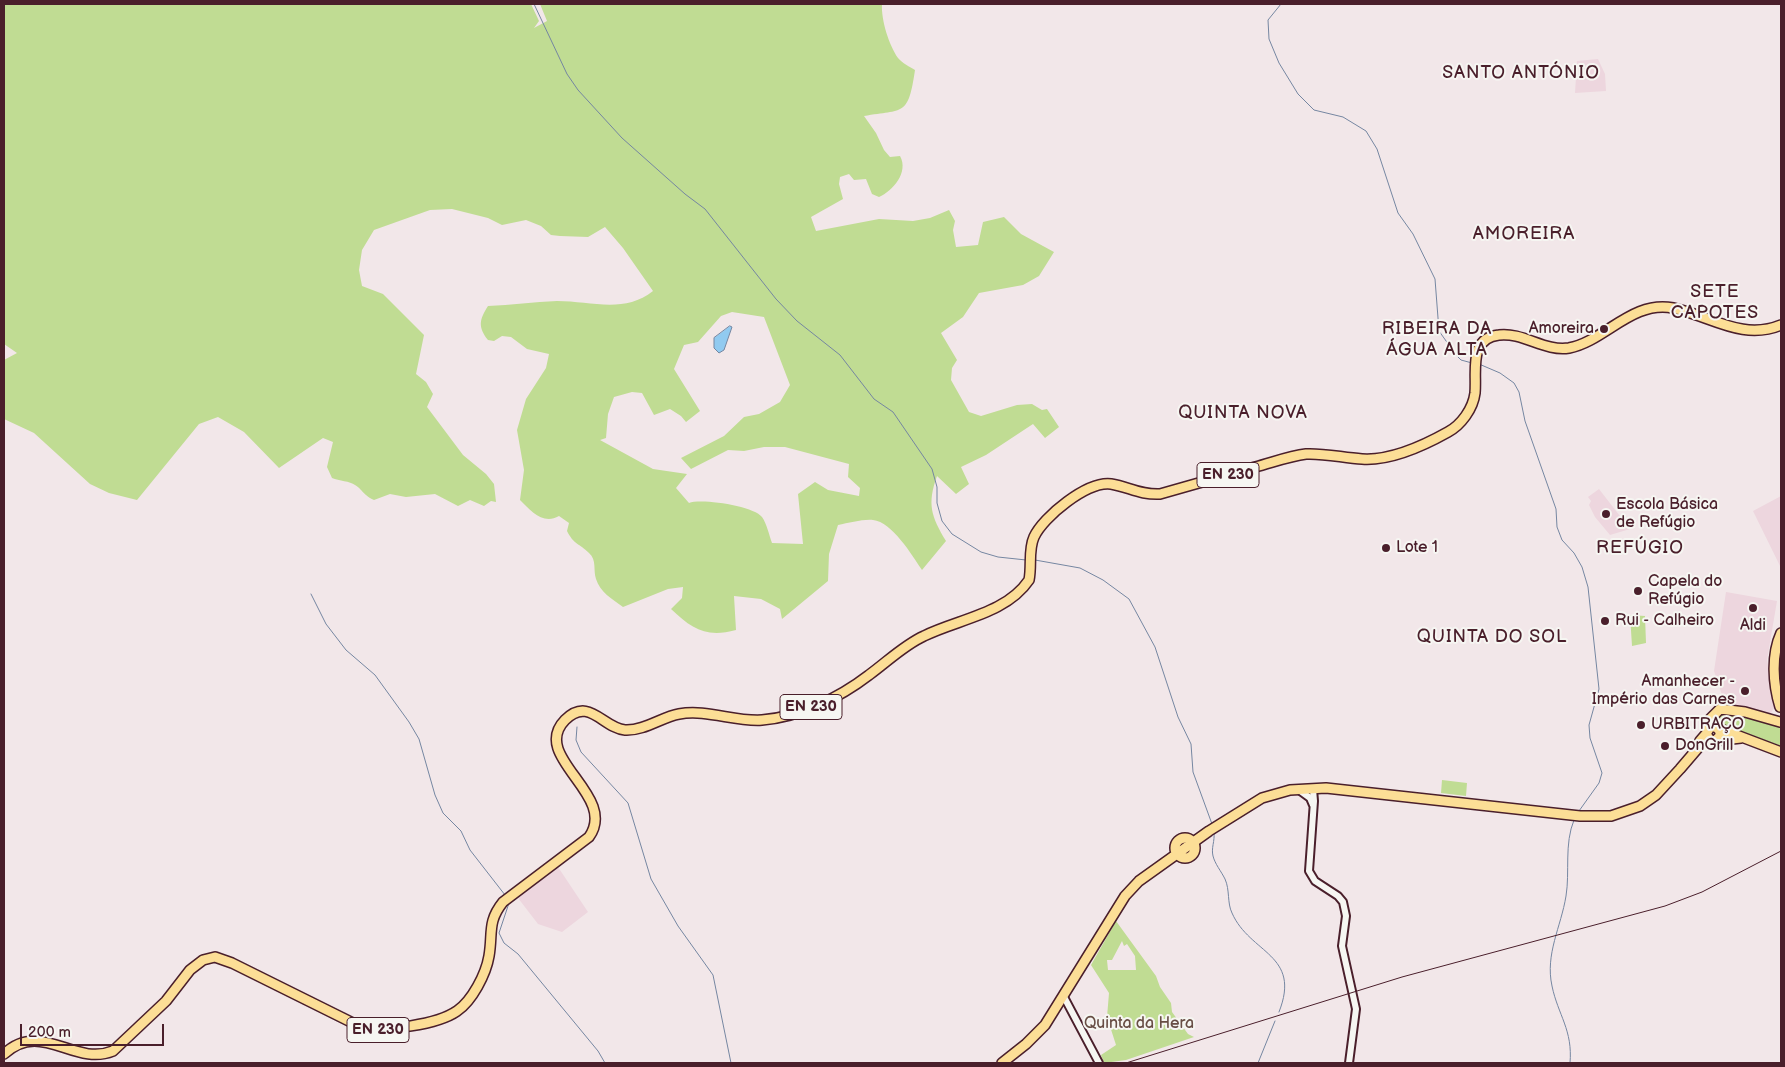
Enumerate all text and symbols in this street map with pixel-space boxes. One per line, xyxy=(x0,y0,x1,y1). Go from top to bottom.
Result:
district label: SANTO ANTÓNIO xyxy=(1441,62,1601,84)
district label: AMOREIRA xyxy=(1472,223,1576,245)
district label: SETE CAPOTES xyxy=(1670,281,1760,324)
district label: RIBEIRA DA ÁGUA ALTA xyxy=(1381,318,1493,360)
place label: Amoreira xyxy=(1529,319,1594,339)
marker: Amoreira xyxy=(1598,323,1610,335)
district label: QUINTA NOVA xyxy=(1177,402,1309,424)
road number: EN 230 xyxy=(1197,462,1259,488)
place label: Escola Básica de Refúgio xyxy=(1616,495,1718,533)
marker: Escola Básica de Refúgio xyxy=(1600,508,1612,520)
district label: REFÚGIO xyxy=(1595,537,1685,559)
place label: Lote 1 xyxy=(1396,538,1438,558)
marker: Lote 1 xyxy=(1380,542,1392,554)
place label: Capela do Refúgio xyxy=(1648,572,1722,610)
marker: Capela do Refúgio xyxy=(1632,585,1644,597)
marker: Aldi xyxy=(1747,602,1759,614)
place label: Rui - Calheiro xyxy=(1615,611,1714,631)
marker: Rui - Calheiro xyxy=(1599,615,1611,627)
place label: Aldi xyxy=(1740,616,1766,636)
district label: QUINTA DO SOL xyxy=(1415,626,1569,648)
place label: Amanhecer - Império das Carnes xyxy=(1592,672,1735,710)
marker: Amanhecer - Império das Carnes xyxy=(1739,685,1751,697)
road number: EN 230 xyxy=(780,694,842,720)
place label: URBITRAÇO xyxy=(1651,715,1744,735)
marker: URBITRAÇO xyxy=(1635,719,1647,731)
place label: DonGrill xyxy=(1675,736,1733,756)
marker: DonGrill xyxy=(1659,740,1671,752)
scale bar xyxy=(22,1014,166,1046)
park label: Quinta da Hera xyxy=(1084,1014,1194,1034)
road number: EN 230 xyxy=(347,1018,409,1042)
text: 200 m xyxy=(28,1023,71,1042)

